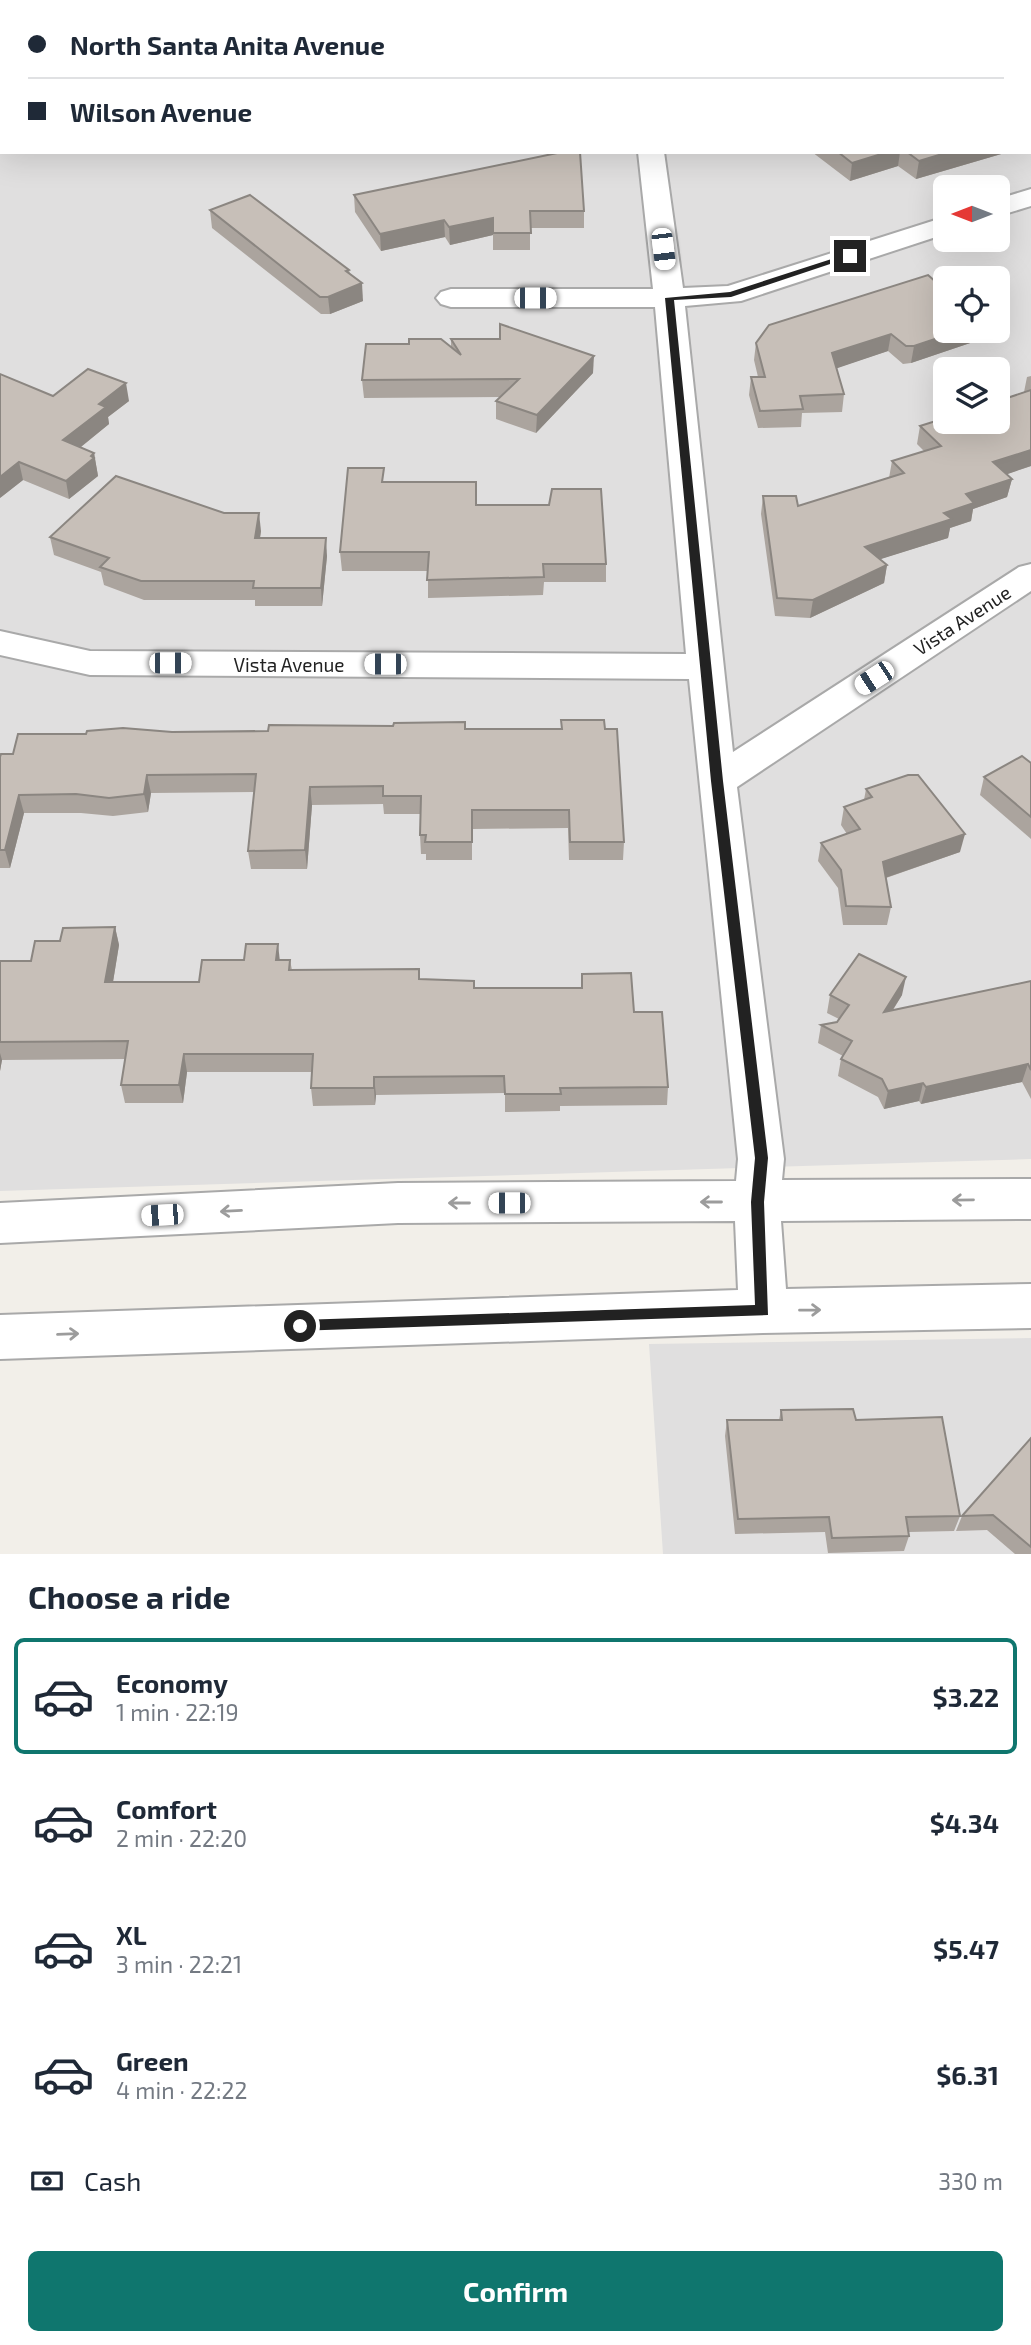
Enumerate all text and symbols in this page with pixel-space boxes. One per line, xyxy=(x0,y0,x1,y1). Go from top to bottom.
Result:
text: North Santa Anita Avenue xyxy=(70,29,385,60)
text: Wilson Avenue xyxy=(70,96,252,127)
north arrow xyxy=(933,175,1010,252)
map controls xyxy=(933,175,1010,434)
car xyxy=(651,227,676,271)
route end xyxy=(834,240,866,272)
button: locate xyxy=(933,266,1010,343)
car xyxy=(515,288,557,309)
button: layers xyxy=(933,357,1010,434)
street label: Vista Avenue xyxy=(909,580,1015,660)
car xyxy=(150,653,192,674)
street label: Vista Avenue xyxy=(233,653,345,676)
car xyxy=(365,654,407,675)
car xyxy=(851,658,898,698)
car xyxy=(489,1193,531,1214)
one-way arrow xyxy=(952,1193,975,1206)
one-way arrow xyxy=(700,1195,723,1209)
one-way arrow xyxy=(448,1196,471,1210)
car xyxy=(141,1203,184,1227)
one-way arrow xyxy=(220,1205,243,1218)
one-way arrow xyxy=(798,1303,821,1317)
route start xyxy=(284,1310,316,1342)
one-way arrow xyxy=(56,1328,79,1341)
text: Choose a ride xyxy=(28,1577,231,1615)
icon: car xyxy=(32,1665,95,1728)
text: Economy xyxy=(116,1667,228,1698)
text: $3.22 xyxy=(933,1681,999,1712)
text: 1 min · 22:19 xyxy=(116,1698,239,1726)
icon: car xyxy=(32,1791,95,1854)
text: Comfort xyxy=(116,1793,217,1824)
text: $4.34 xyxy=(930,1807,999,1838)
text: 2 min · 22:20 xyxy=(116,1824,247,1852)
icon: car xyxy=(32,1917,95,1980)
text: XL xyxy=(116,1919,147,1950)
text: $5.47 xyxy=(933,1933,999,1964)
text: 3 min · 22:21 xyxy=(116,1950,242,1978)
icon: car xyxy=(32,2043,95,2106)
text: Green xyxy=(116,2045,189,2076)
text: $6.31 xyxy=(936,2059,999,2090)
text: 4 min · 22:22 xyxy=(116,2076,247,2104)
icon: cash xyxy=(28,2162,66,2200)
text: Cash xyxy=(84,2165,141,2196)
text: 330 m xyxy=(938,2167,1003,2195)
button: Confirm xyxy=(28,2251,1003,2331)

